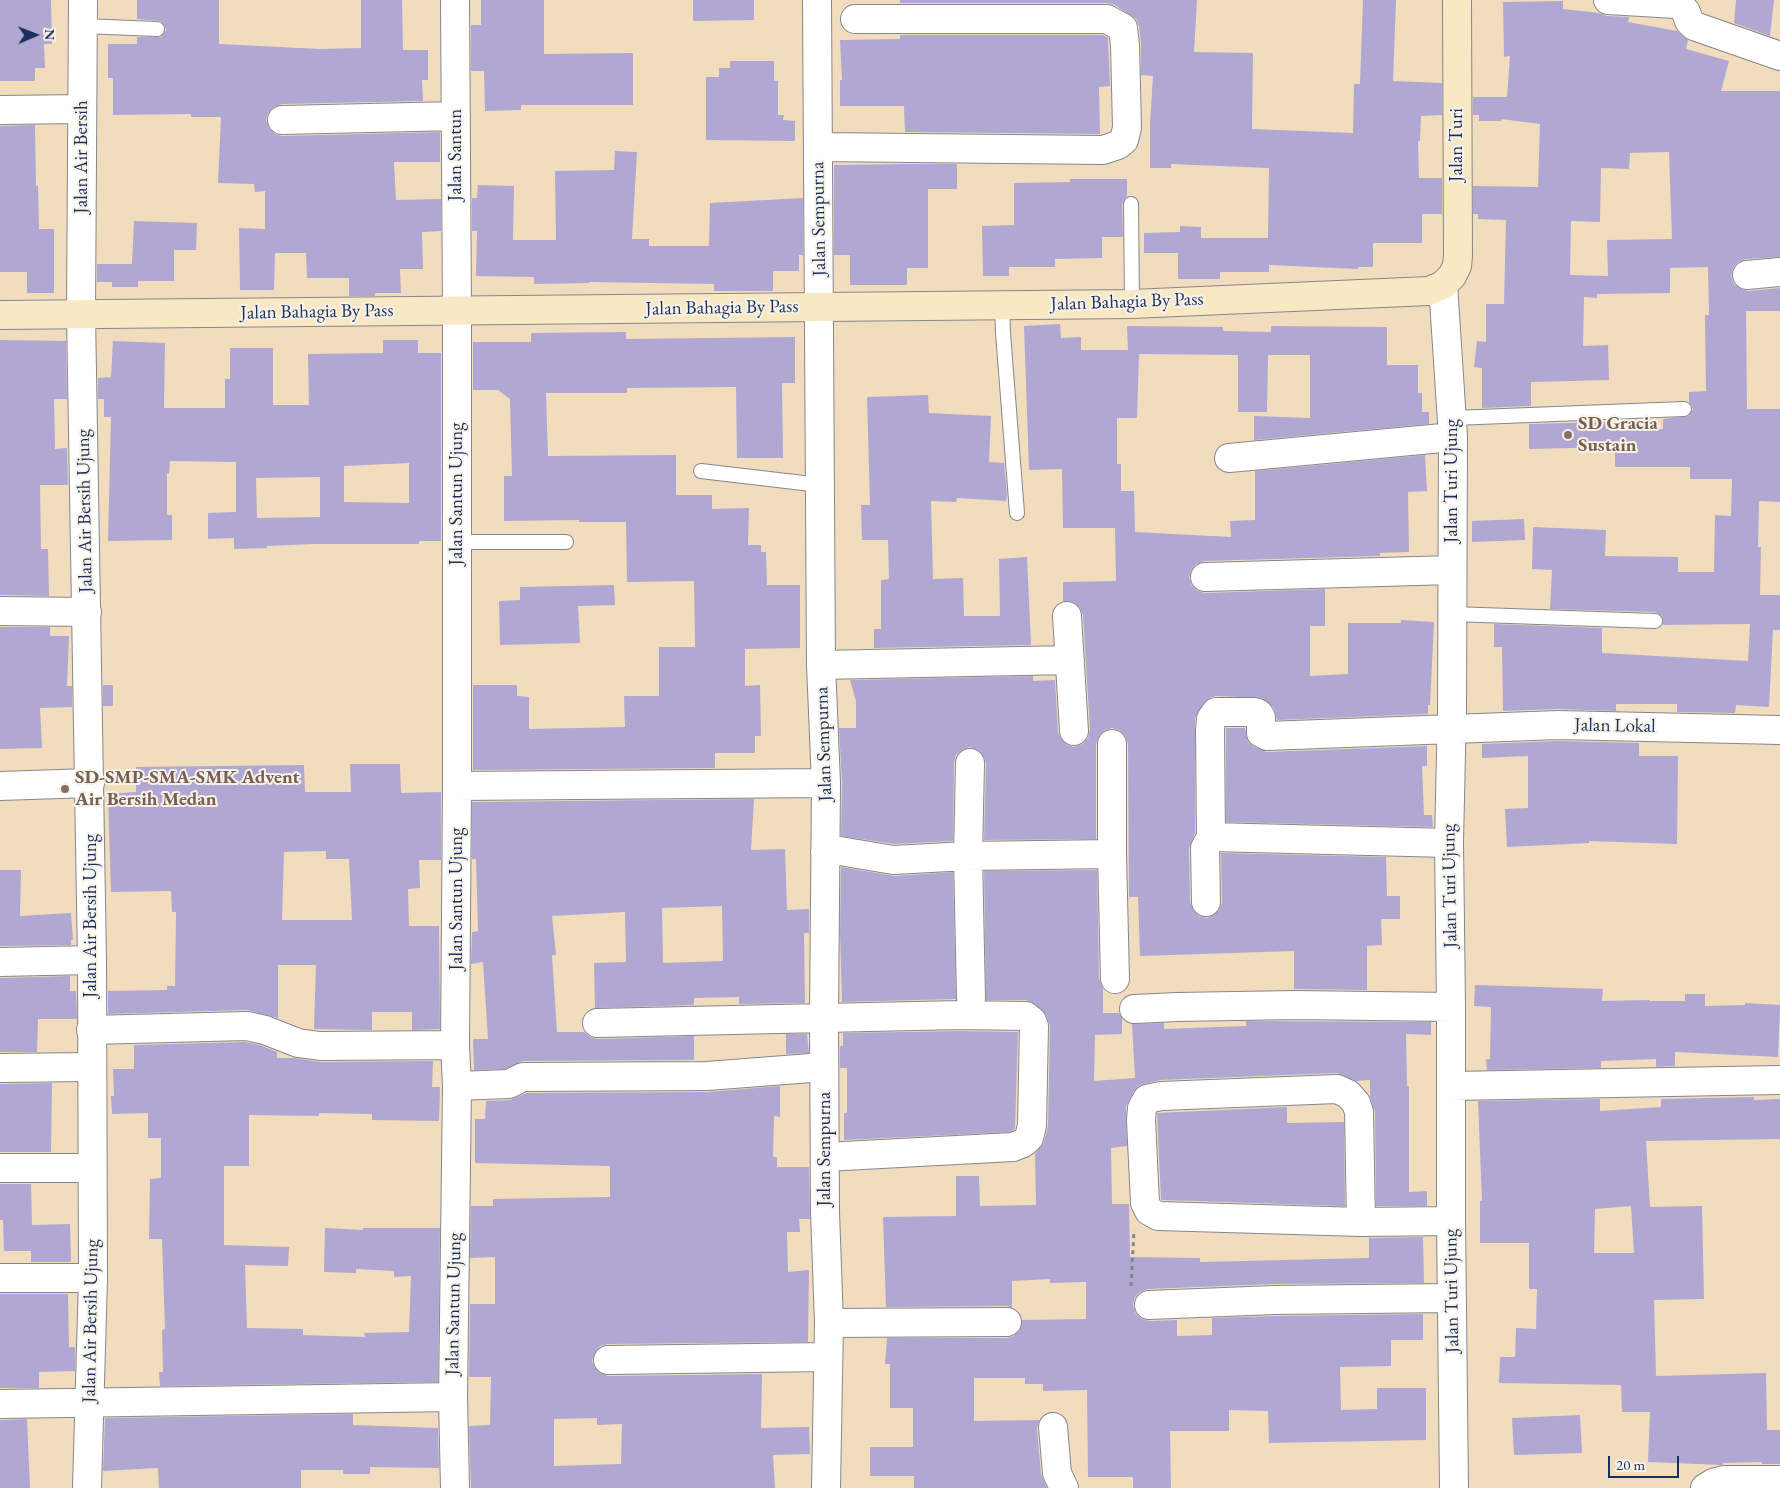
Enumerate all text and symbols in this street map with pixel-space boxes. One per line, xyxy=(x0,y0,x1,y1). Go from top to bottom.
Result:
north arrow xyxy=(10,10,60,60)
text: N xyxy=(41,29,59,41)
street label: Jalan Air Bersih xyxy=(71,100,93,214)
street label: Jalan Turi xyxy=(1446,108,1468,182)
street label: Jalan Santun xyxy=(445,109,467,201)
street label: Jalan Sempurna xyxy=(807,161,831,277)
street label: Jalan Bahagia By Pass xyxy=(1050,288,1204,316)
street label: Jalan Bahagia By Pass xyxy=(645,295,799,321)
street label: Jalan Bahagia By Pass xyxy=(240,299,394,325)
place label: SD Gracia Sustain xyxy=(1578,413,1658,457)
street label: Jalan Turi Ujung xyxy=(1441,419,1463,543)
street label: Jalan Santun Ujung xyxy=(446,423,468,565)
street label: Jalan Air Bersih Ujung xyxy=(72,429,98,593)
marker: SD Gracia Sustain xyxy=(1562,429,1574,441)
street label: Jalan Sempurna xyxy=(811,686,837,802)
street label: Jalan Lokal xyxy=(1574,714,1656,738)
place label: SD-SMP-SMA-SMK Advent Air Bersih Medan xyxy=(75,767,300,811)
marker: SD-SMP-SMA-SMK Advent Air Bersih Medan xyxy=(59,783,71,795)
street label: Jalan Turi Ujung xyxy=(1438,824,1462,948)
street label: Jalan Santun Ujung xyxy=(446,828,468,970)
street label: Jalan Air Bersih Ujung xyxy=(80,834,102,998)
street label: Jalan Sempurna xyxy=(814,1092,836,1206)
street label: Jalan Turi Ujung xyxy=(1440,1229,1464,1353)
street label: Jalan Santun Ujung xyxy=(441,1232,467,1376)
street label: Jalan Air Bersih Ujung xyxy=(78,1239,104,1403)
scale bar xyxy=(1610,1446,1681,1478)
text: 20 m xyxy=(1616,1455,1645,1474)

